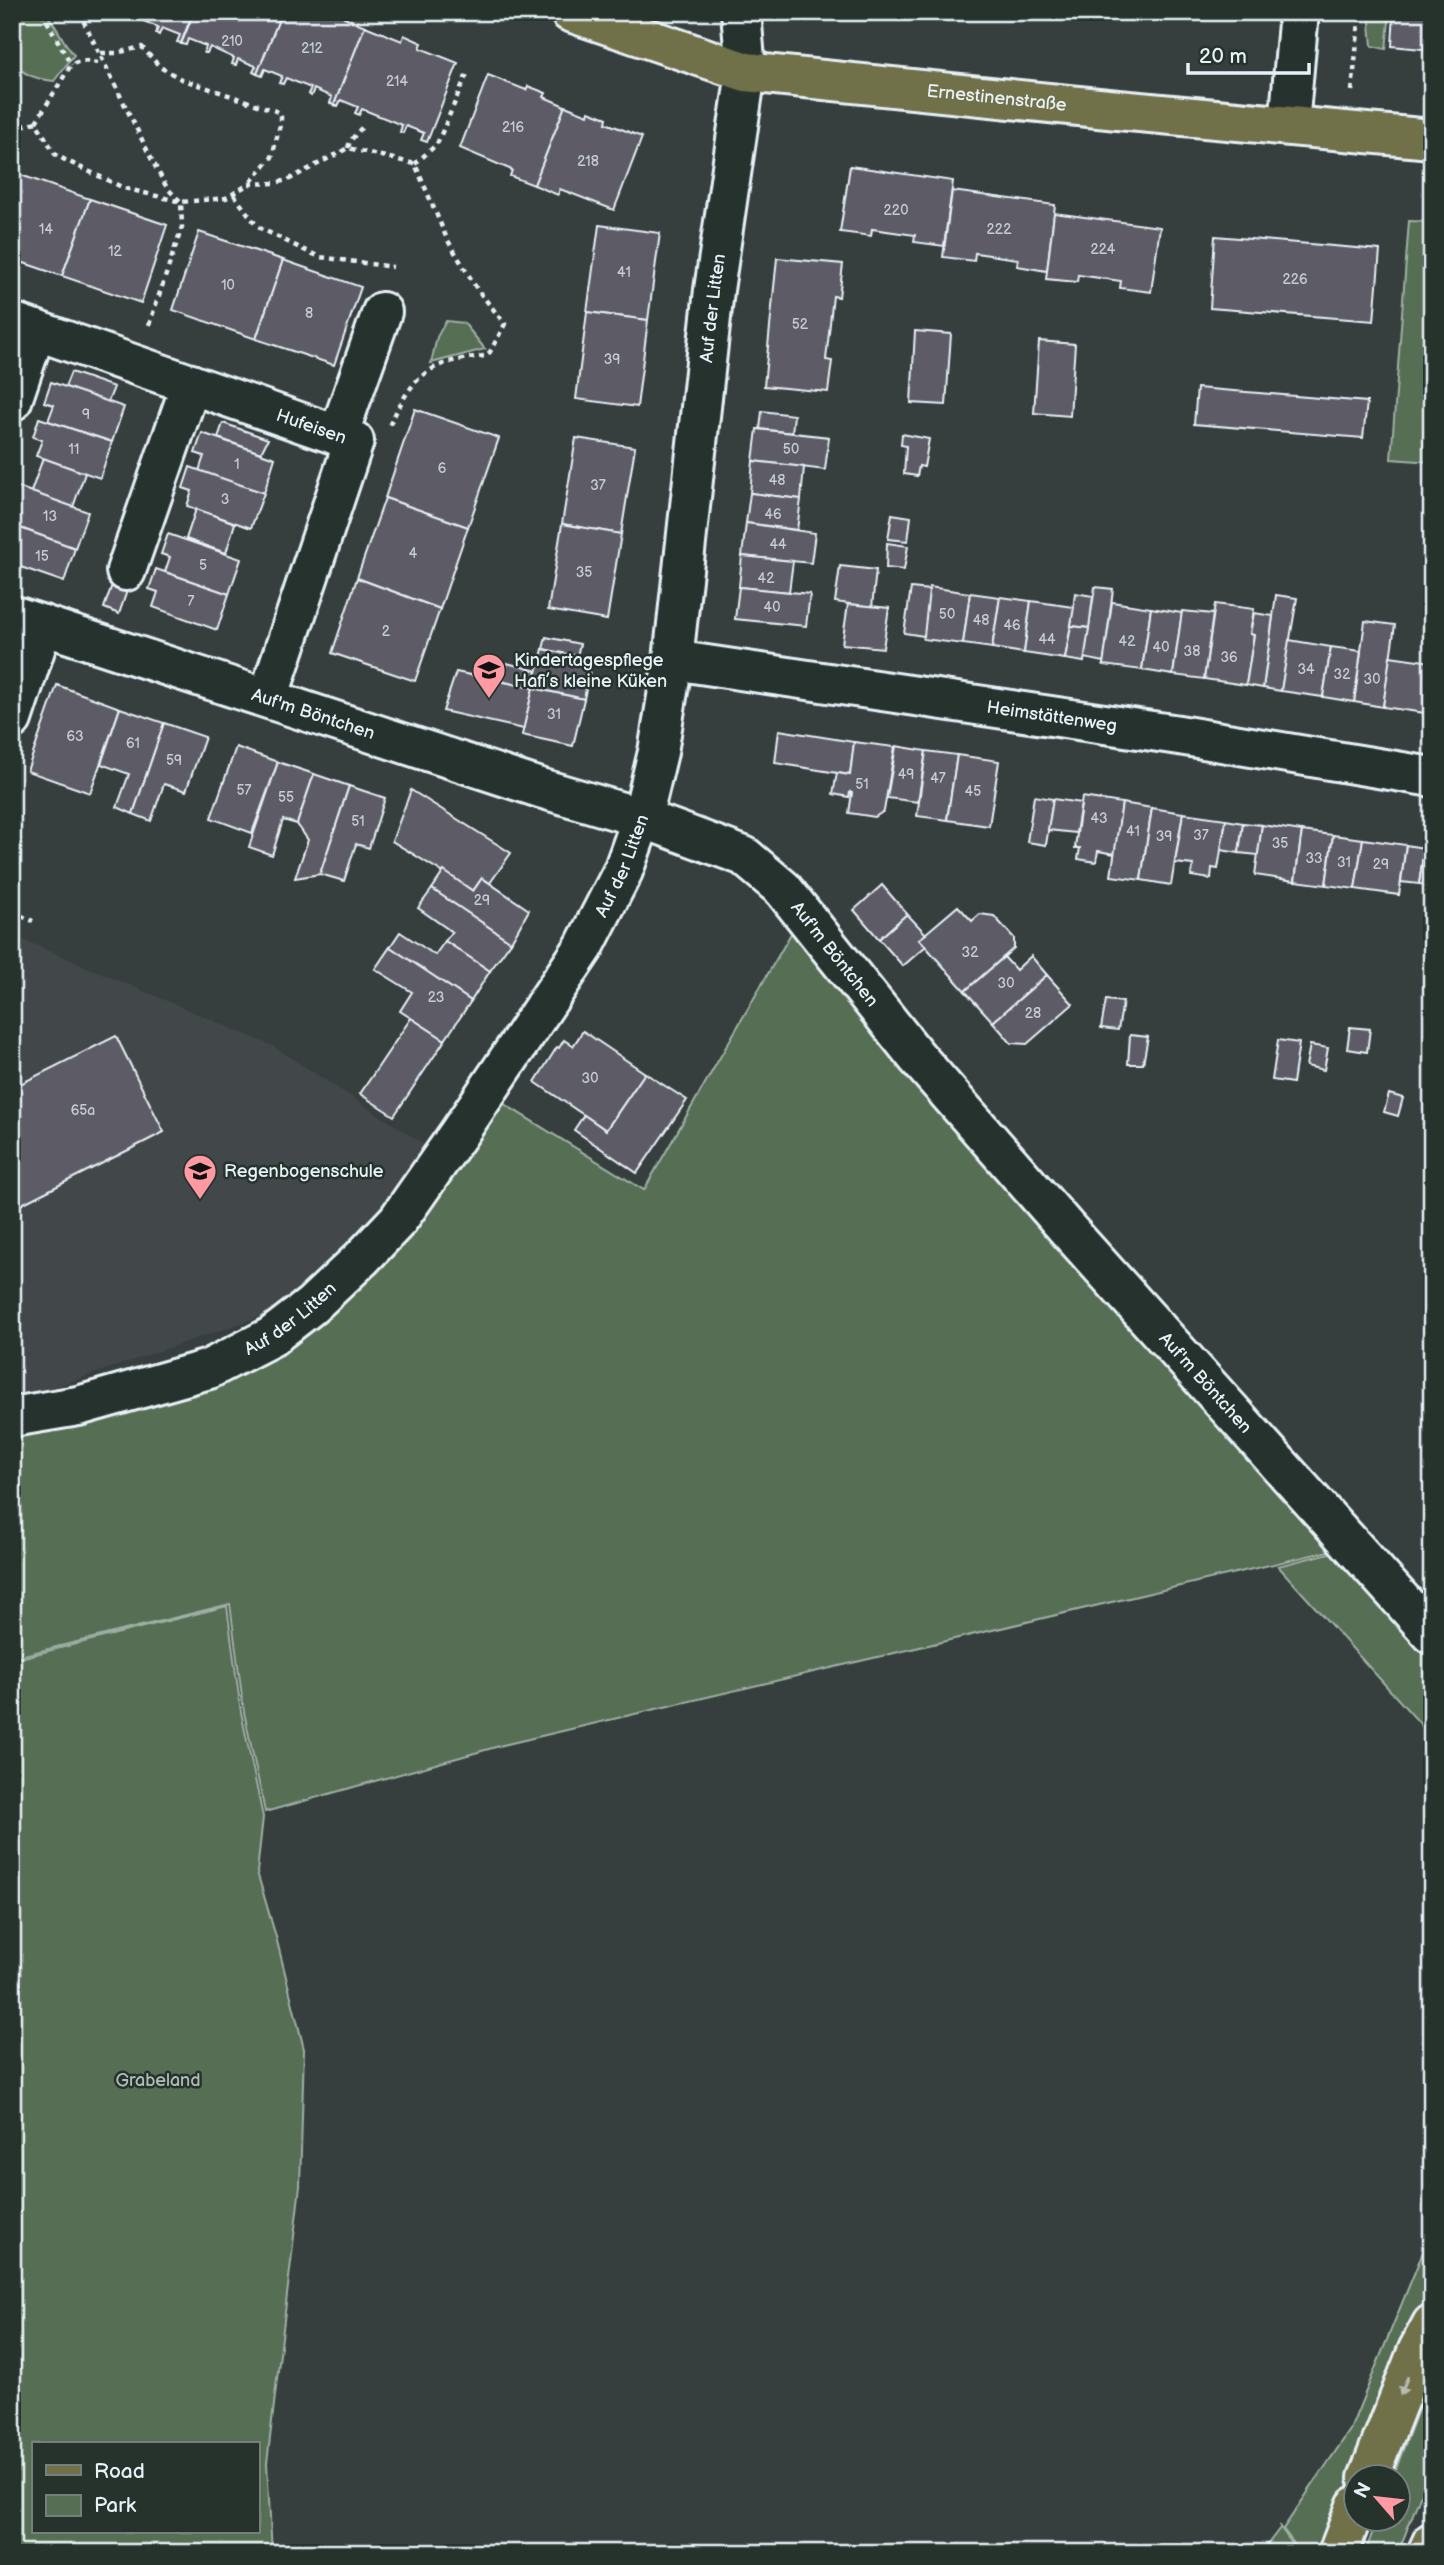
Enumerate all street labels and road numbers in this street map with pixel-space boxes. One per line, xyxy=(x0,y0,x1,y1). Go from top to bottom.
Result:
street label: Ernestinenstraße xyxy=(926,81,1068,116)
street label: Auf der Litten xyxy=(696,252,730,364)
street label: Hufeisen xyxy=(273,405,349,449)
street label: Auf'm Böntchen xyxy=(249,684,377,744)
street label: Heimstättenweg xyxy=(985,697,1118,737)
street label: Auf der Litten xyxy=(591,812,653,921)
street label: Auf'm Böntchen xyxy=(786,898,883,1011)
street label: Auf der Litten xyxy=(241,1278,341,1360)
street label: Auf'm Böntchen xyxy=(1155,1328,1256,1438)

